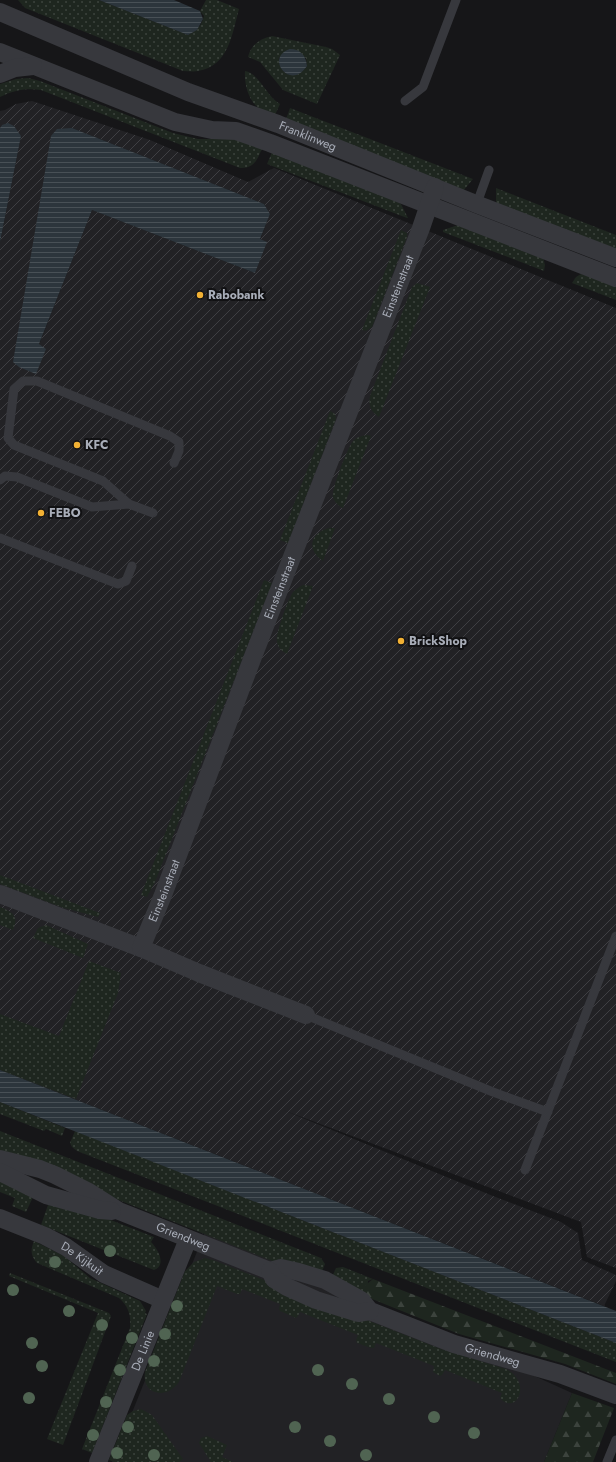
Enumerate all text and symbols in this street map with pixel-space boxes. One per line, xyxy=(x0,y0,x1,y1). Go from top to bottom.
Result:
street label: Franklinweg xyxy=(276,116,339,156)
street label: Einsteinstraat xyxy=(378,252,419,320)
place label: Rabobank xyxy=(208,286,264,304)
marker: Rabobank xyxy=(195,290,205,300)
place label: KFC xyxy=(85,436,108,454)
marker: KFC xyxy=(72,440,82,450)
place label: FEBO xyxy=(49,504,81,522)
marker: FEBO xyxy=(36,508,46,518)
street label: Einsteinstraat xyxy=(260,554,300,622)
place label: BrickShop xyxy=(409,632,467,650)
marker: BrickShop xyxy=(396,636,406,646)
street label: Einsteinstraat xyxy=(144,857,185,925)
street label: Griendweg xyxy=(153,1218,213,1255)
street label: De Kijkuit xyxy=(58,1237,107,1280)
street label: De Linie xyxy=(127,1328,159,1374)
street label: Griendweg xyxy=(463,1338,522,1371)

